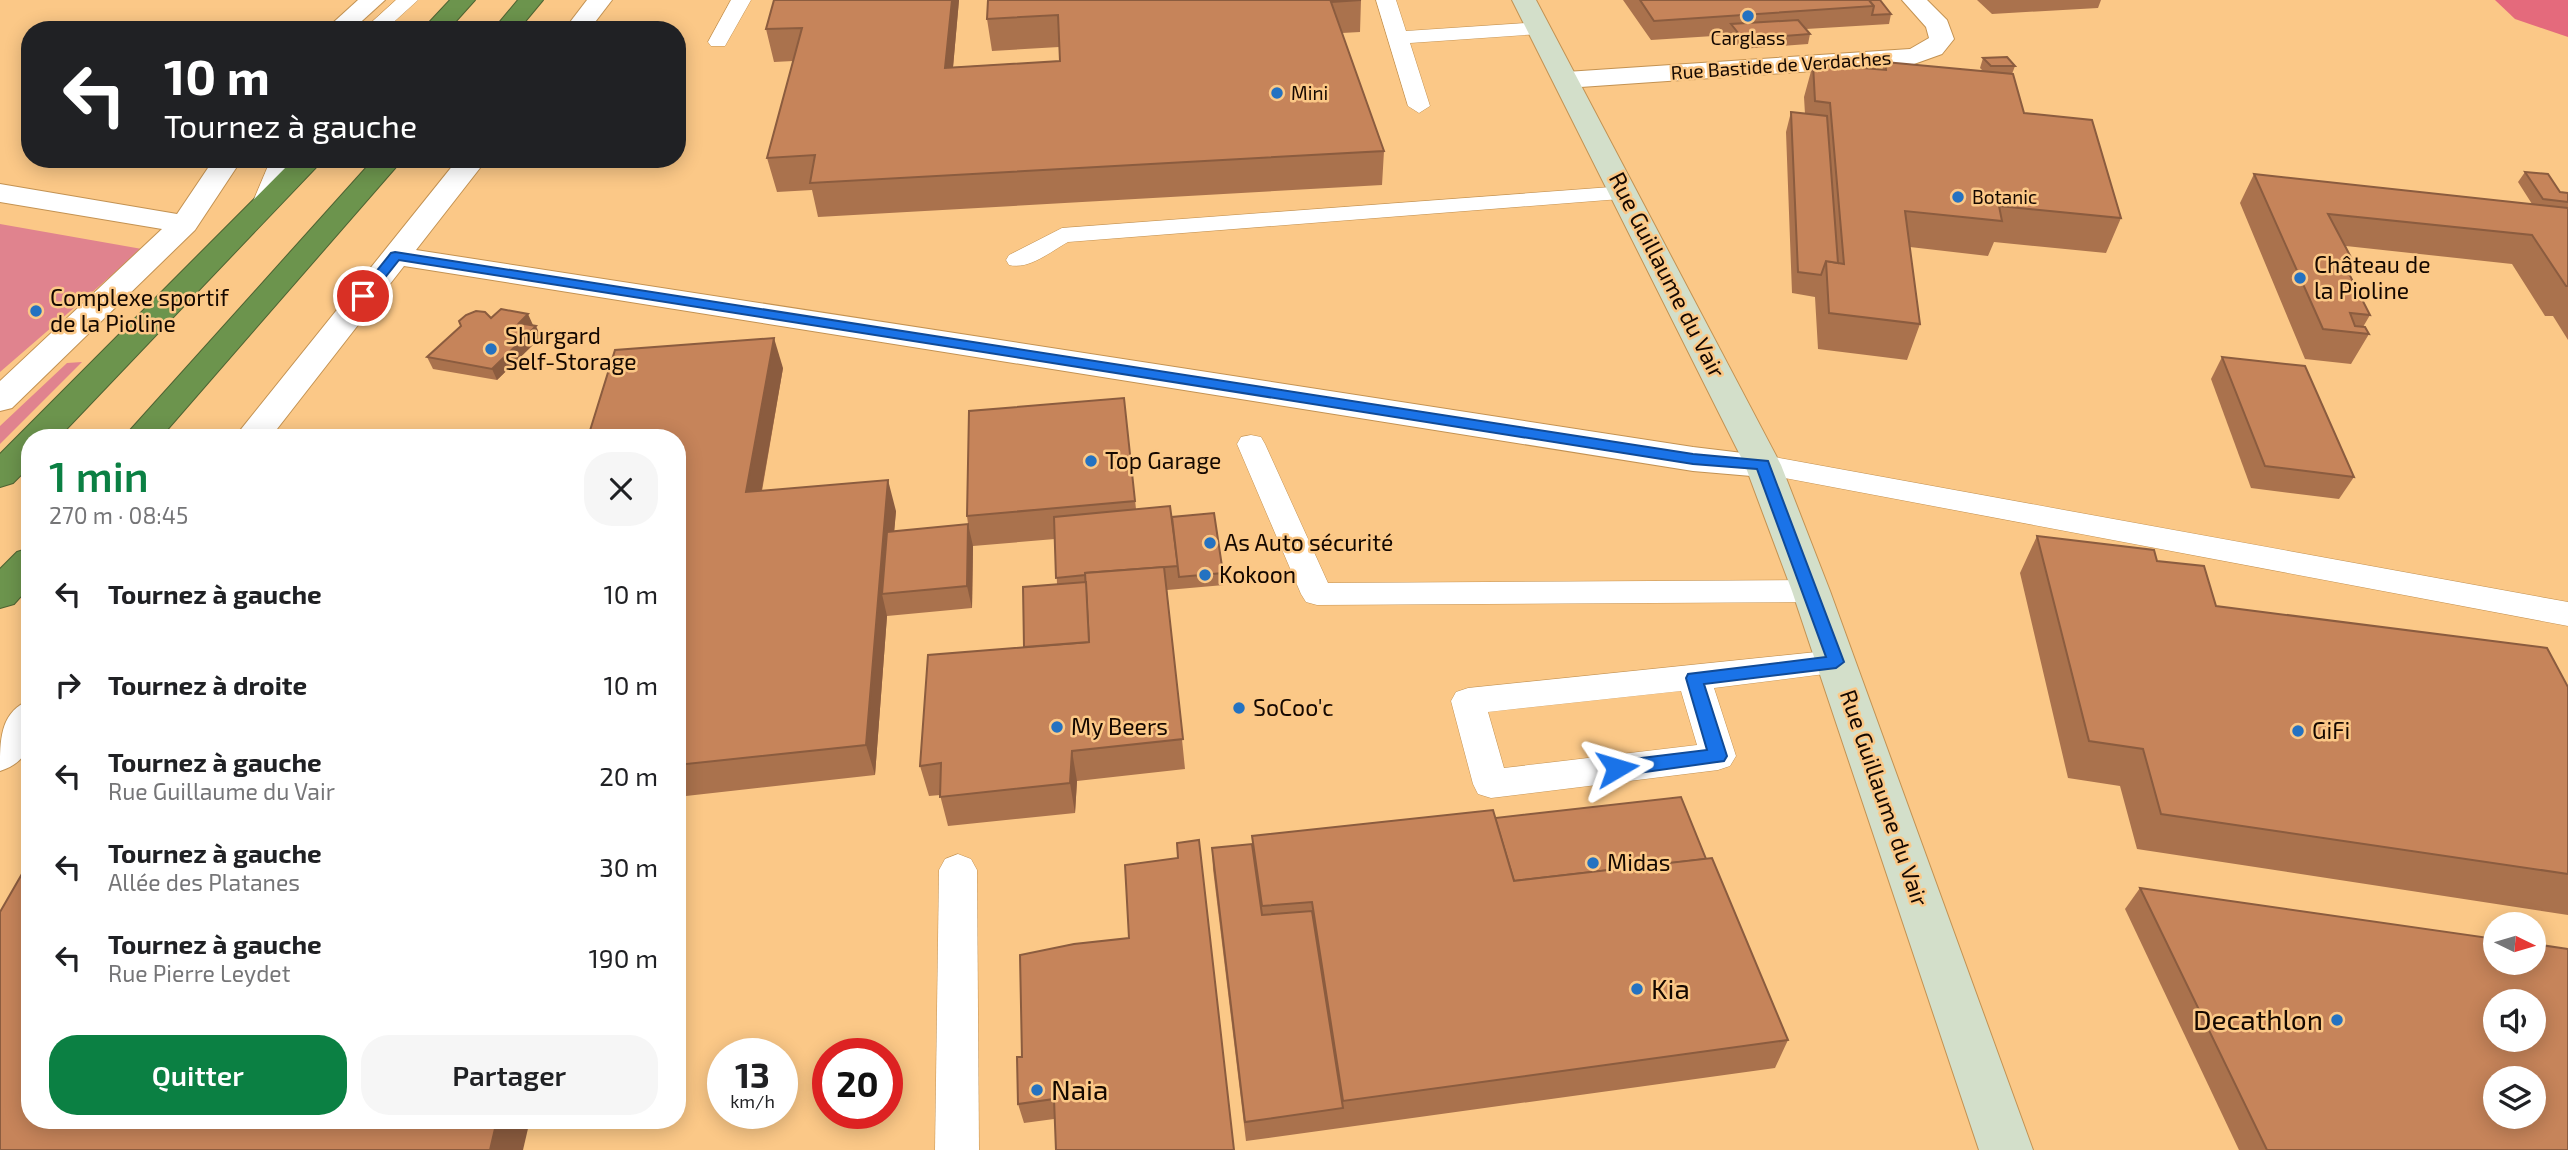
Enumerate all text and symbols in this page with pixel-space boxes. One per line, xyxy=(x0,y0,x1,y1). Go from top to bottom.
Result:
marker: Carglass xyxy=(1740,8,1756,24)
place label: Carglass xyxy=(1711,26,1785,49)
street label: Rue Bastide de Verdaches xyxy=(1670,45,1892,84)
text: 10 m xyxy=(164,46,270,105)
icon: left xyxy=(49,49,140,140)
place label: Mini xyxy=(1291,81,1328,104)
marker: Mini xyxy=(1269,85,1285,101)
text: Tournez à gauche xyxy=(164,106,417,144)
street label: Rue Guillaume du Vair xyxy=(1604,167,1732,382)
place label: Botanic xyxy=(1972,185,2037,208)
marker: Botanic xyxy=(1950,189,1966,205)
place label: Château de la Pioline xyxy=(2314,250,2431,304)
pin xyxy=(333,266,393,326)
marker: Château de la Pioline xyxy=(2292,270,2308,286)
icon: arrive xyxy=(344,277,382,315)
place label: Complexe sportif de la Pioline xyxy=(50,283,230,337)
marker: Complexe sportif de la Pioline xyxy=(28,303,44,319)
place label: Shurgard Self-Storage xyxy=(505,321,637,375)
marker: Shurgard Self-Storage xyxy=(483,341,499,357)
place label: Top Garage xyxy=(1105,446,1221,474)
text: 1 min xyxy=(49,450,149,500)
button: close xyxy=(584,452,658,526)
marker: Top Garage xyxy=(1083,453,1099,469)
text: 270 m · 08:45 xyxy=(49,501,188,529)
place label: As Auto sécurité xyxy=(1224,528,1393,556)
marker: As Auto sécurité xyxy=(1202,535,1218,551)
place label: Kokoon xyxy=(1219,560,1296,588)
marker: Kokoon xyxy=(1197,567,1213,583)
icon: left xyxy=(49,575,87,613)
text: Tournez à gauche xyxy=(108,578,322,609)
text: 10 m xyxy=(603,578,658,609)
icon: right xyxy=(49,666,87,704)
text: Tournez à droite xyxy=(108,669,307,700)
text: 10 m xyxy=(603,669,658,700)
street label: Rue Guillaume du Vair xyxy=(1835,686,1935,909)
place label: SoCoo'c xyxy=(1253,693,1333,721)
marker: SoCoo'c xyxy=(1231,700,1247,716)
place label: My Beers xyxy=(1071,712,1168,740)
place label: GiFi xyxy=(2312,716,2350,744)
marker: My Beers xyxy=(1049,719,1065,735)
marker: GiFi xyxy=(2290,723,2306,739)
position arrow xyxy=(1580,731,1654,805)
text: Tournez à gauche xyxy=(108,746,322,777)
icon: left xyxy=(49,757,87,795)
text: 20 m xyxy=(599,760,658,791)
text: Rue Guillaume du Vair xyxy=(108,777,335,805)
text: Tournez à gauche xyxy=(108,837,322,868)
icon: left xyxy=(49,848,87,886)
place label: Midas xyxy=(1607,848,1670,876)
text: 30 m xyxy=(599,851,658,882)
marker: Midas xyxy=(1585,855,1601,871)
text: Allée des Platanes xyxy=(108,868,300,896)
north arrow xyxy=(2483,912,2546,975)
map controls xyxy=(2483,912,2546,1129)
text: Tournez à gauche xyxy=(108,928,322,959)
icon: left xyxy=(49,939,87,977)
text: 190 m xyxy=(589,942,658,973)
text: Rue Pierre Leydet xyxy=(108,959,290,987)
place label: Kia xyxy=(1651,971,1690,1005)
marker: Kia xyxy=(1629,981,1645,997)
button: sound xyxy=(2483,989,2546,1052)
place label: Decathlon xyxy=(2193,1002,2323,1036)
marker: Decathlon xyxy=(2329,1012,2345,1028)
button: Quitter xyxy=(49,1035,347,1115)
button: Partager xyxy=(361,1035,658,1115)
speed limit sign: 20 xyxy=(812,1038,903,1129)
text: 13 xyxy=(735,1053,770,1095)
button: layers xyxy=(2483,1066,2546,1129)
place label: Naia xyxy=(1051,1072,1108,1106)
marker: Naia xyxy=(1029,1082,1045,1098)
text: km/h xyxy=(730,1090,775,1112)

